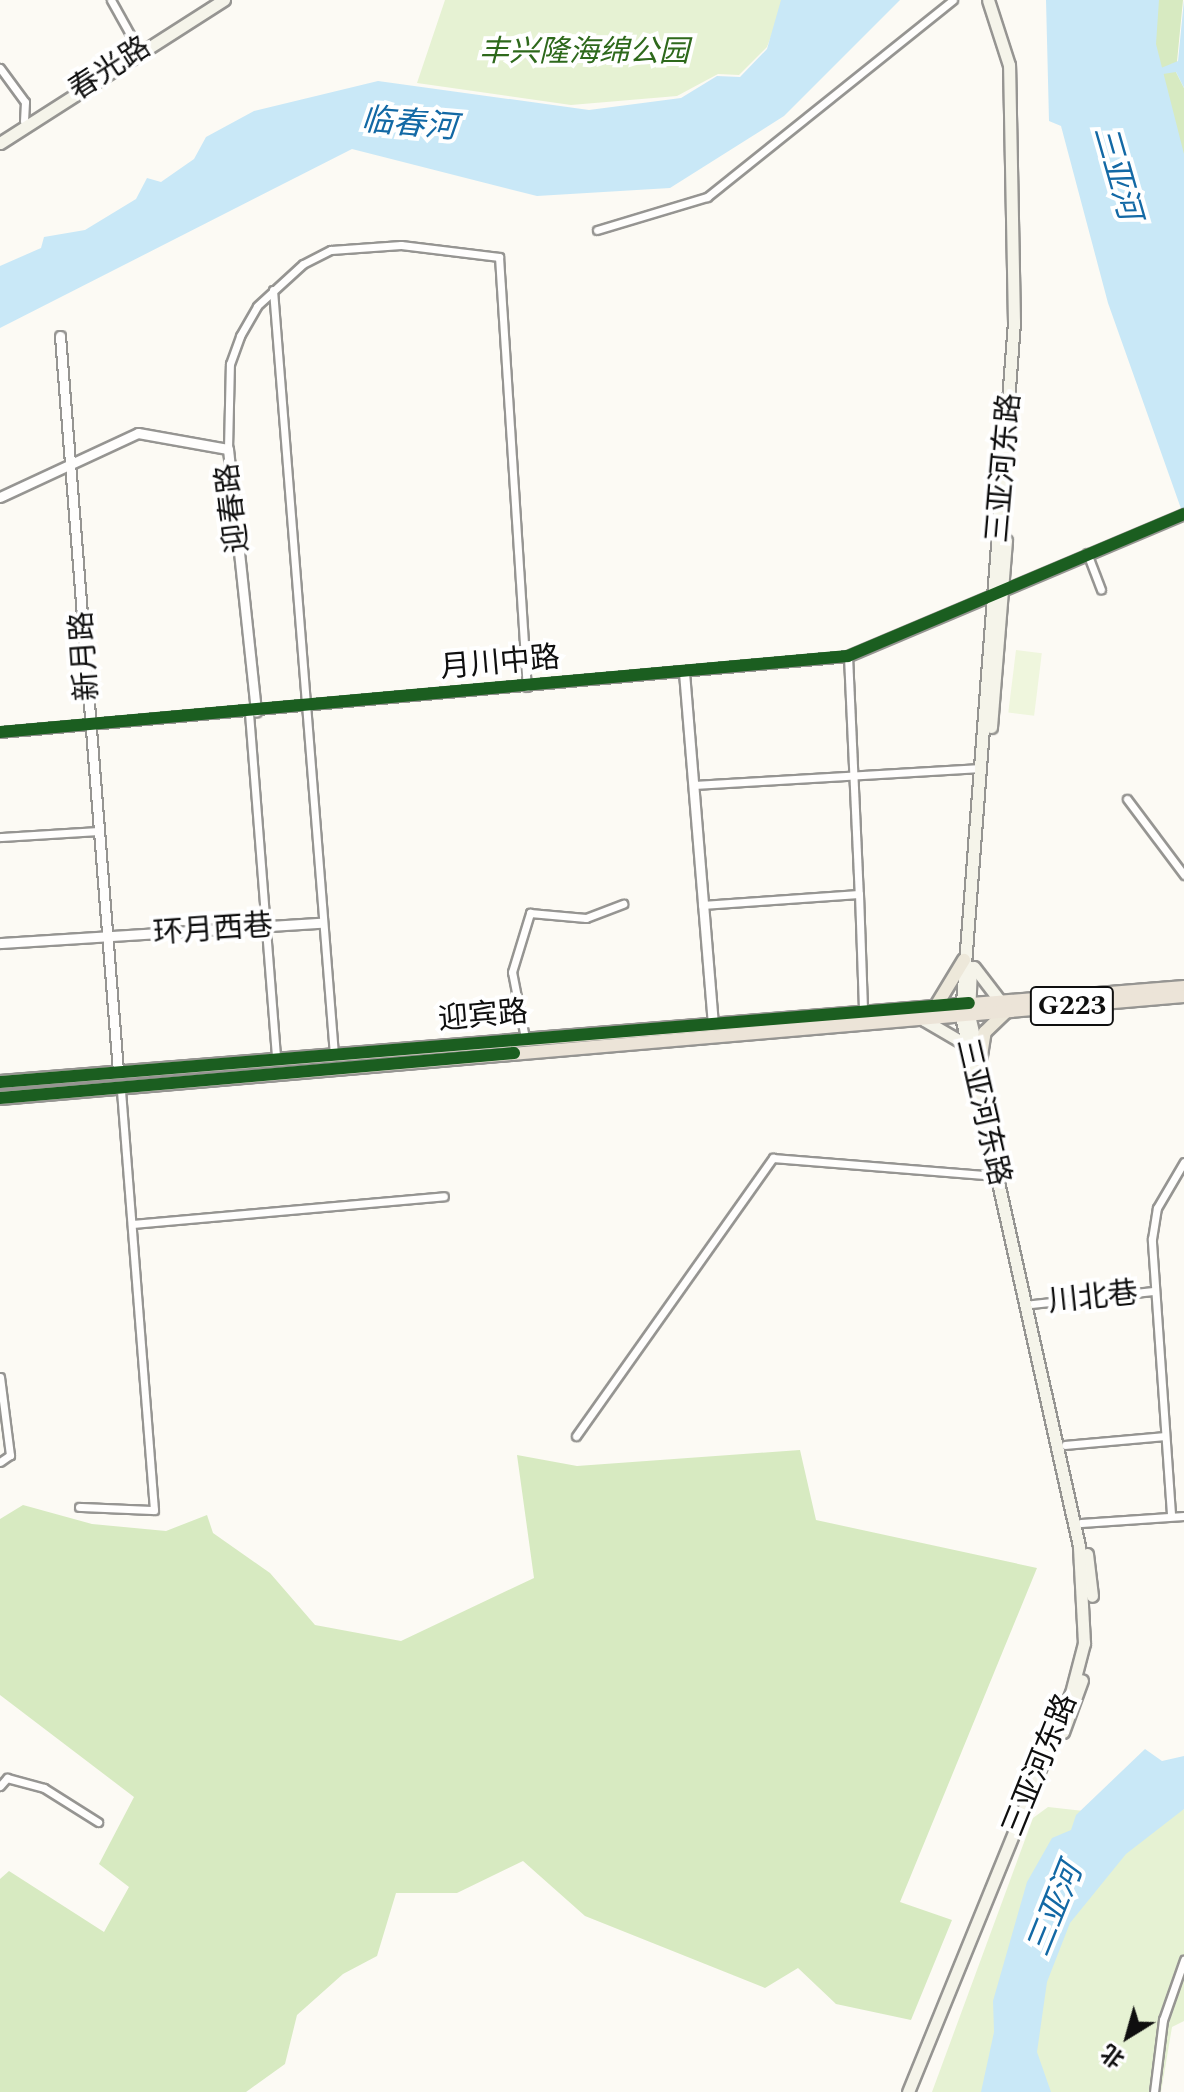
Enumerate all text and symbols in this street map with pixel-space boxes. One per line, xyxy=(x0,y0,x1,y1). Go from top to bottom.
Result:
street label: 春光路 xyxy=(62,29,158,109)
park label: 丰兴隆海绵公园 xyxy=(479,34,689,70)
water label: 临春河 xyxy=(360,102,458,148)
water label: 三亚河 xyxy=(1084,122,1148,224)
street label: 三亚河东路 xyxy=(980,392,1028,544)
street label: 迎春路 xyxy=(210,461,256,555)
street label: 新月路 xyxy=(64,610,106,702)
street label: 月川中路 xyxy=(439,640,561,686)
street label: 环月西巷 xyxy=(152,908,274,952)
road number: G223 xyxy=(1028,982,1116,1030)
street label: 迎宾路 xyxy=(437,994,529,1038)
street label: 三亚河东路 xyxy=(949,1035,1017,1189)
street label: 川北巷 xyxy=(1046,1275,1140,1321)
street label: 三亚河东路 xyxy=(995,1689,1085,1841)
water label: 三亚河 xyxy=(1020,1858,1092,1962)
north arrow xyxy=(1088,1996,1168,2076)
text: 北 xyxy=(1095,2036,1132,2075)

